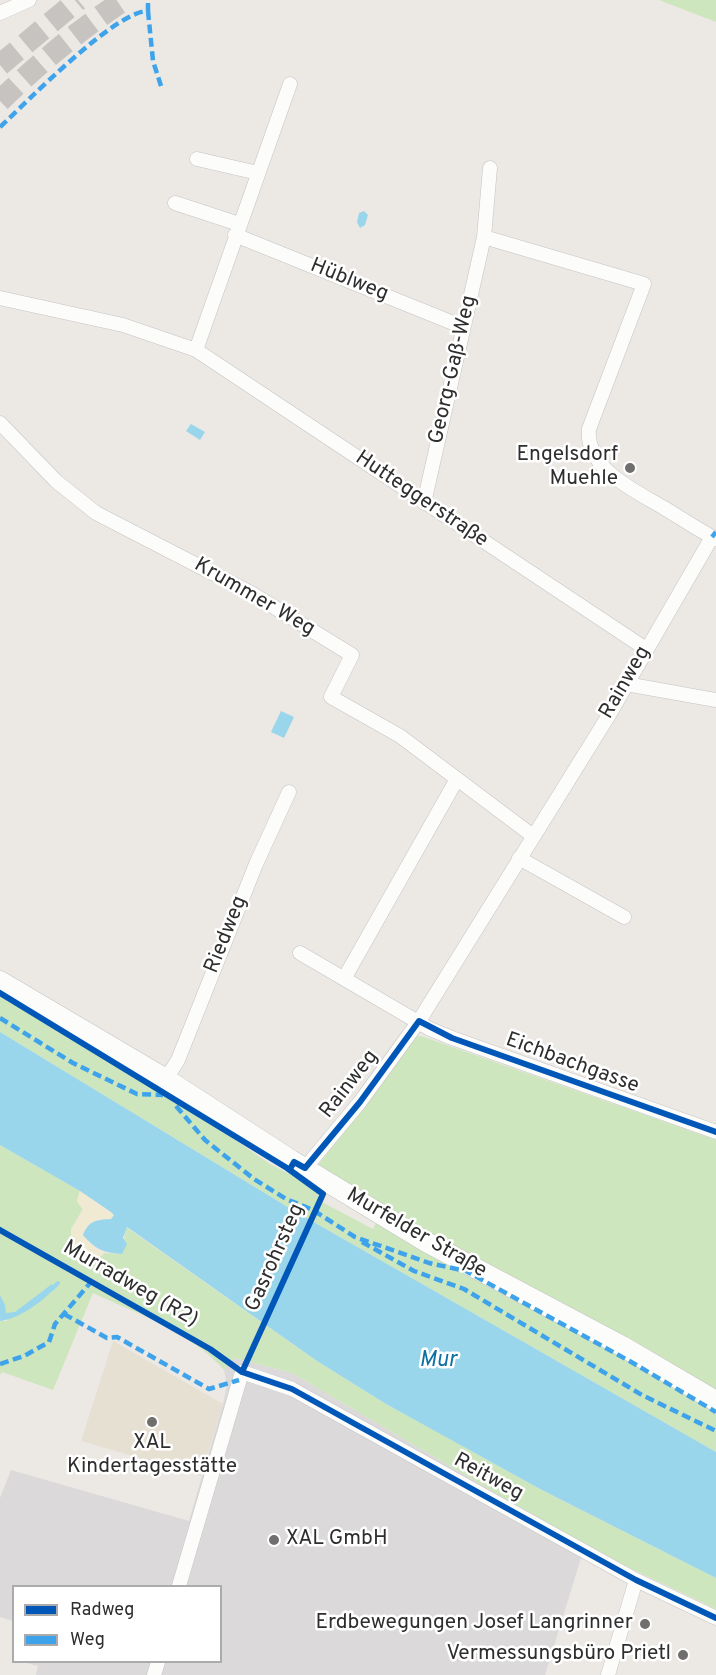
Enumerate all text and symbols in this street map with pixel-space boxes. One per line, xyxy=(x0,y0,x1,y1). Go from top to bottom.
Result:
street label: Hüblweg xyxy=(306,254,392,308)
street label: Georg-Gaß-Weg xyxy=(425,293,483,447)
place label: Engelsdorf Muehle xyxy=(516,443,618,493)
street label: Hutteggerstraße xyxy=(350,446,492,554)
marker: Engelsdorf Muehle xyxy=(623,461,637,475)
street label: Krummer Weg xyxy=(189,553,319,643)
street label: Rainweg xyxy=(595,642,657,724)
street label: Riedweg xyxy=(200,893,254,977)
street label: Eichbachgasse xyxy=(502,1028,642,1100)
street label: Rainweg xyxy=(315,1046,385,1124)
street label: Murfelder Straße xyxy=(341,1184,491,1284)
street label: Gasrohrsteg xyxy=(241,1200,311,1316)
street label: Murradweg (R2) xyxy=(58,1236,202,1334)
water label: Mur xyxy=(419,1349,457,1375)
marker: XAL Kindertagesstätte xyxy=(145,1415,159,1429)
place label: XAL Kindertagesstätte xyxy=(67,1431,237,1481)
street label: Reitweg xyxy=(449,1449,527,1507)
place label: XAL GmbH xyxy=(286,1527,388,1553)
marker: XAL GmbH xyxy=(267,1533,281,1547)
legend xyxy=(12,1585,222,1663)
text: Radweg xyxy=(70,1599,134,1622)
place label: Erdbewegungen Josef Langrinner xyxy=(316,1611,633,1637)
marker: Erdbewegungen Josef Langrinner xyxy=(638,1617,652,1631)
text: Weg xyxy=(70,1629,105,1652)
place label: Vermessungsbüro Prietl xyxy=(447,1642,671,1668)
marker: Vermessungsbüro Prietl xyxy=(676,1648,690,1662)

